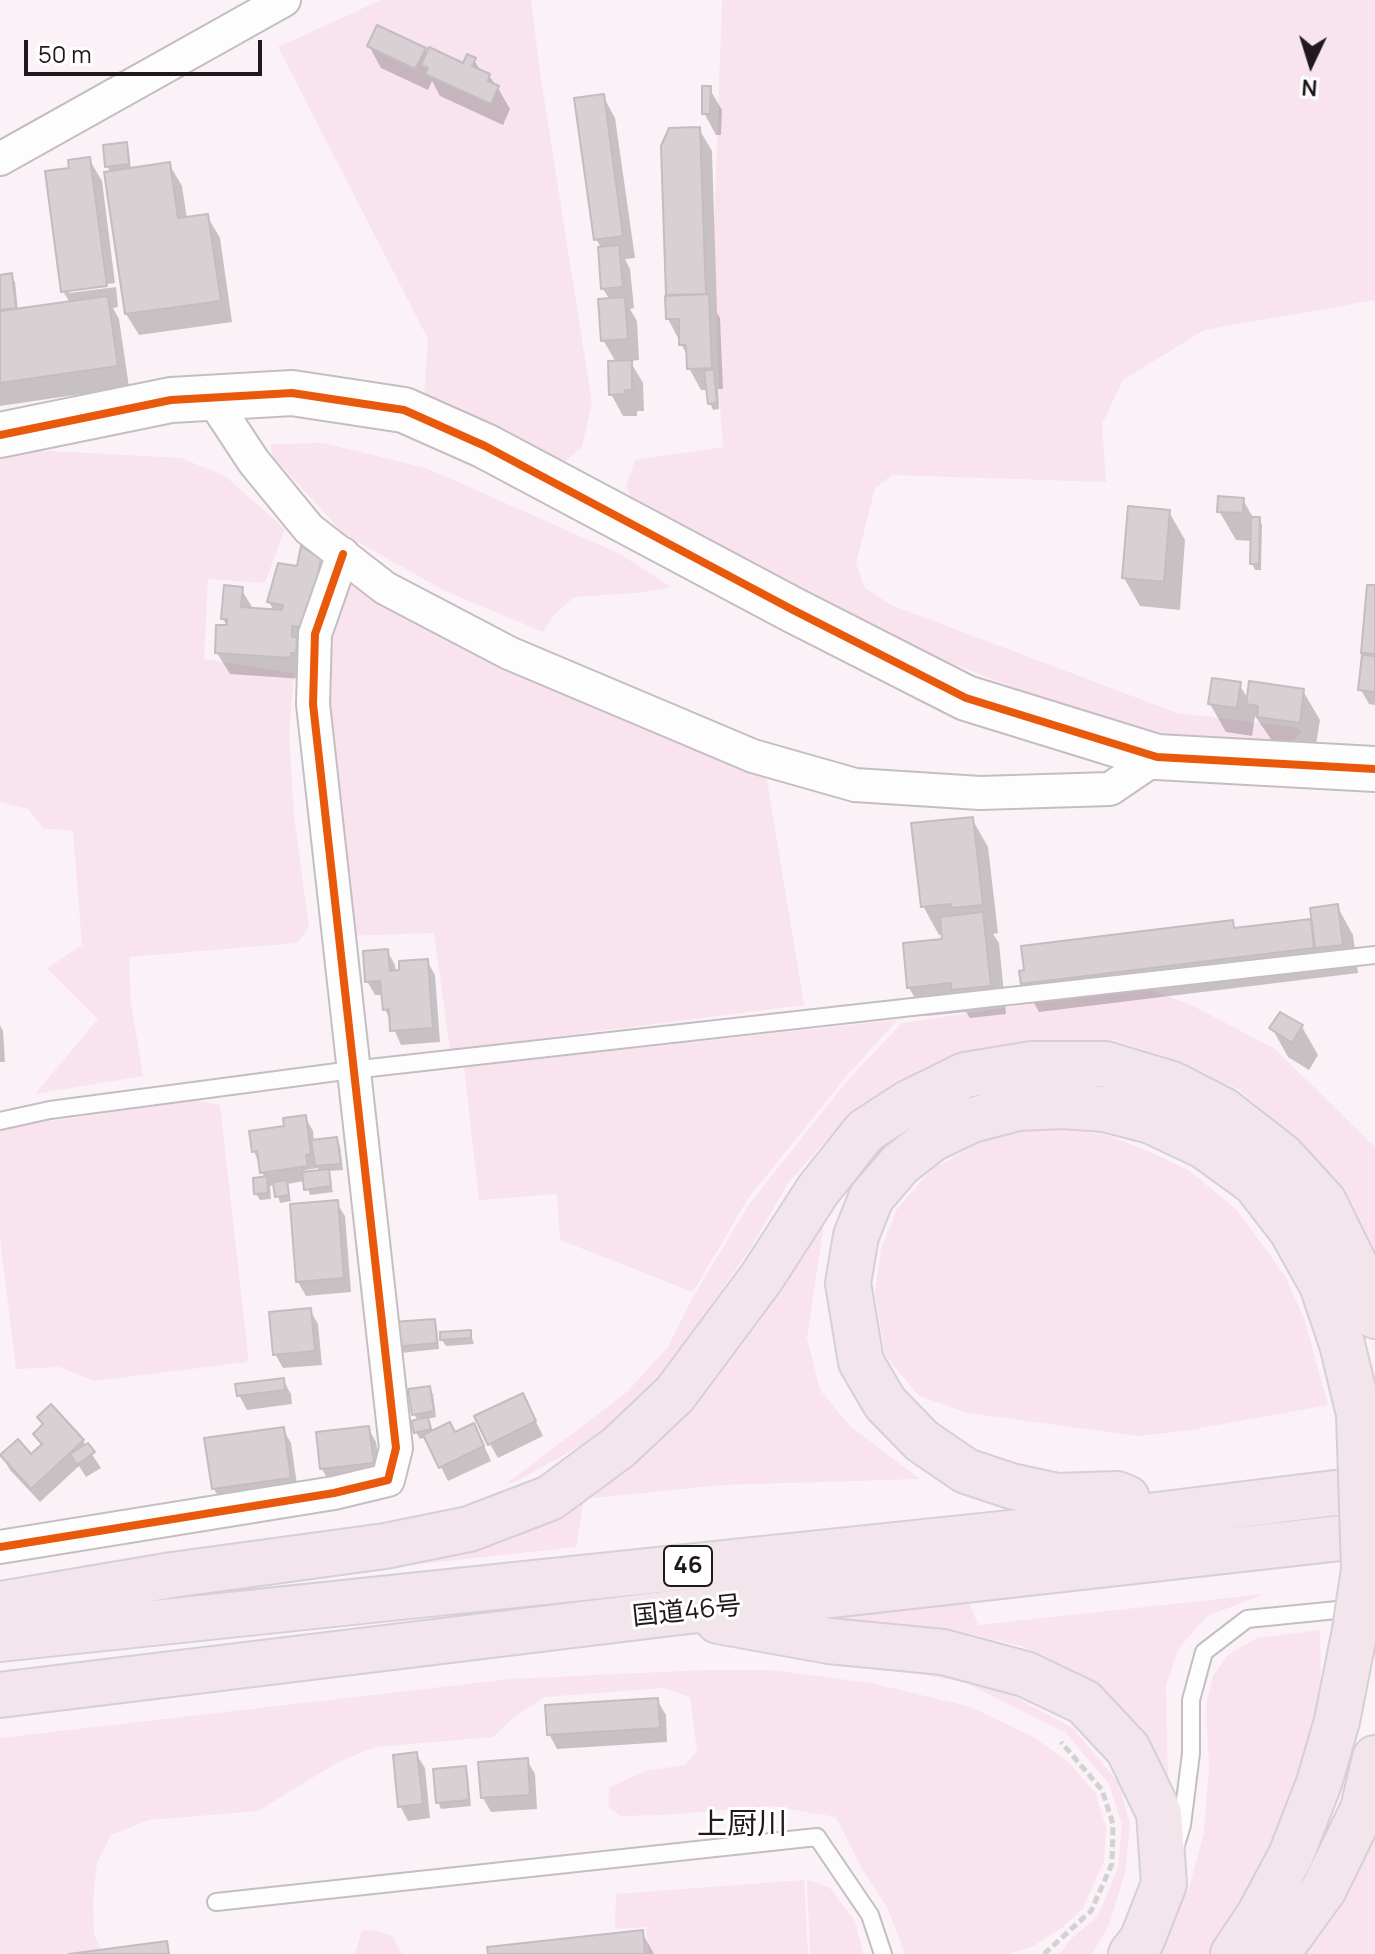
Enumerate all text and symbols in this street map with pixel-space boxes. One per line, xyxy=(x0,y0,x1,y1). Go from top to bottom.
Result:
scale bar xyxy=(28,24,266,74)
north arrow xyxy=(1271,24,1351,104)
text: 50 m xyxy=(38,37,92,70)
text: N xyxy=(1300,72,1318,103)
road number: 46 xyxy=(664,1546,712,1586)
street label: 国道46号 xyxy=(631,1591,743,1633)
district label: 上厨川 xyxy=(697,1808,787,1844)

